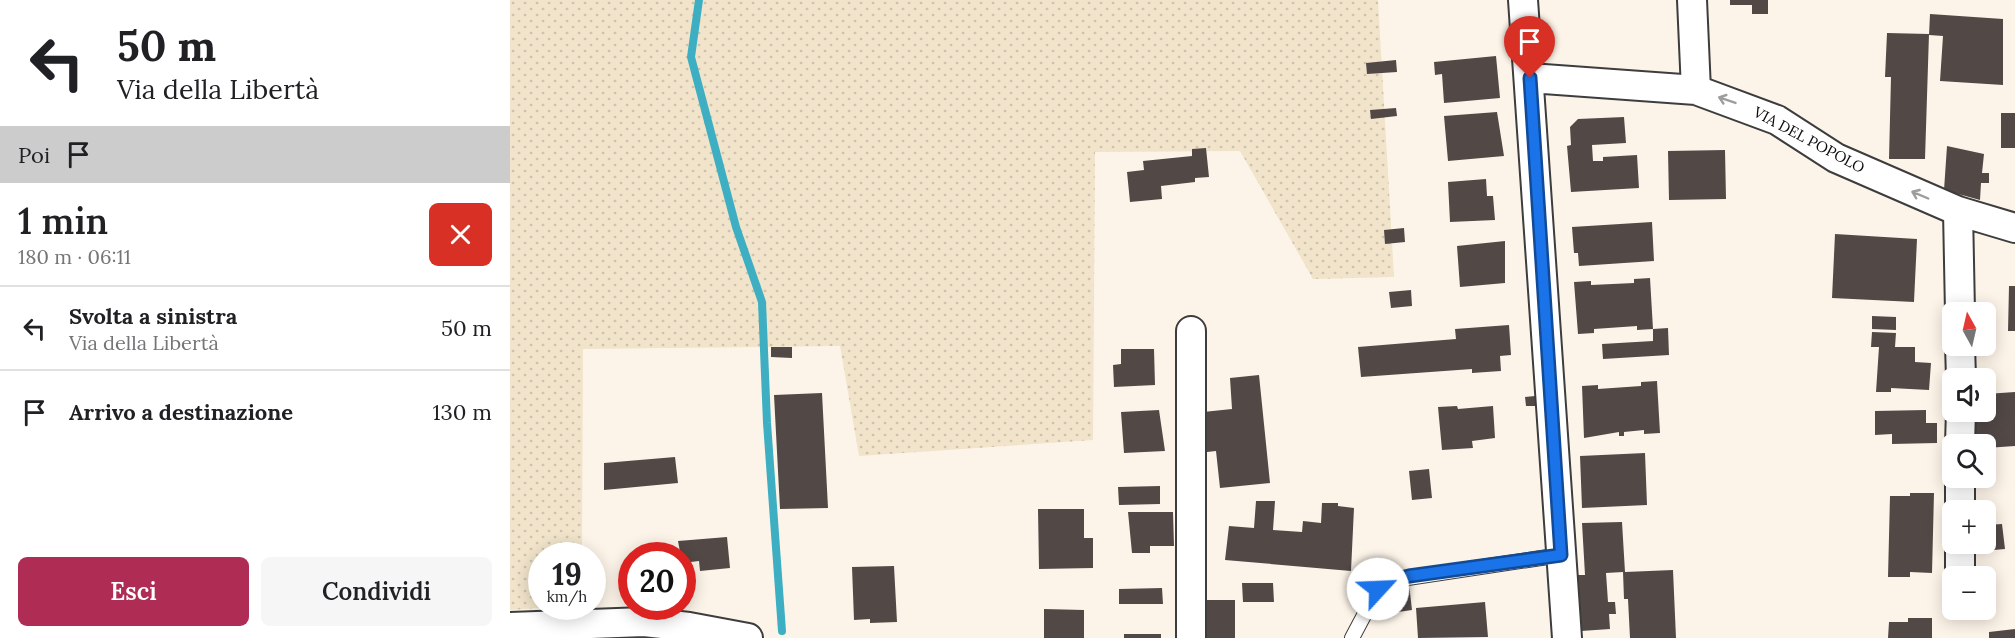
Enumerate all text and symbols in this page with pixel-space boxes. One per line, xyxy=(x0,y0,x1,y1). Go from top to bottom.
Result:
pin xyxy=(1504,16,1555,78)
text: 50 m xyxy=(117,19,216,73)
icon: left xyxy=(18,24,96,102)
icon: arrive xyxy=(1513,25,1546,58)
text: Via della Libertà xyxy=(117,72,319,106)
one-way arrow xyxy=(1718,94,1737,105)
street label: VIA DEL POPOLO xyxy=(1750,102,1868,177)
icon: arrive xyxy=(62,138,95,171)
text: Poi xyxy=(18,141,50,169)
one-way arrow xyxy=(1912,188,1930,200)
text: 1 min xyxy=(18,198,108,244)
button: close xyxy=(429,203,492,266)
text: 180 m · 06:11 xyxy=(18,244,131,269)
text: Svolta a sinistra xyxy=(69,302,237,330)
north arrow xyxy=(1942,302,1996,356)
map controls xyxy=(1942,302,1996,620)
icon: left xyxy=(18,312,51,345)
text: 50 m xyxy=(441,314,492,342)
text: Via della Libertà xyxy=(69,330,219,355)
button: sound xyxy=(1942,368,1996,422)
icon: arrive xyxy=(18,396,51,429)
text: Arrivo a destinazione xyxy=(69,398,293,426)
text: 130 m xyxy=(433,398,492,426)
button: search xyxy=(1942,434,1996,488)
button: + xyxy=(1942,500,1996,554)
speed limit sign: 20 xyxy=(618,542,696,620)
text: 19 xyxy=(552,555,582,593)
button: Esci xyxy=(18,557,249,626)
button: Condividi xyxy=(261,557,492,626)
position arrow xyxy=(1346,557,1410,621)
button: − xyxy=(1942,566,1996,620)
text: km/h xyxy=(547,587,587,606)

